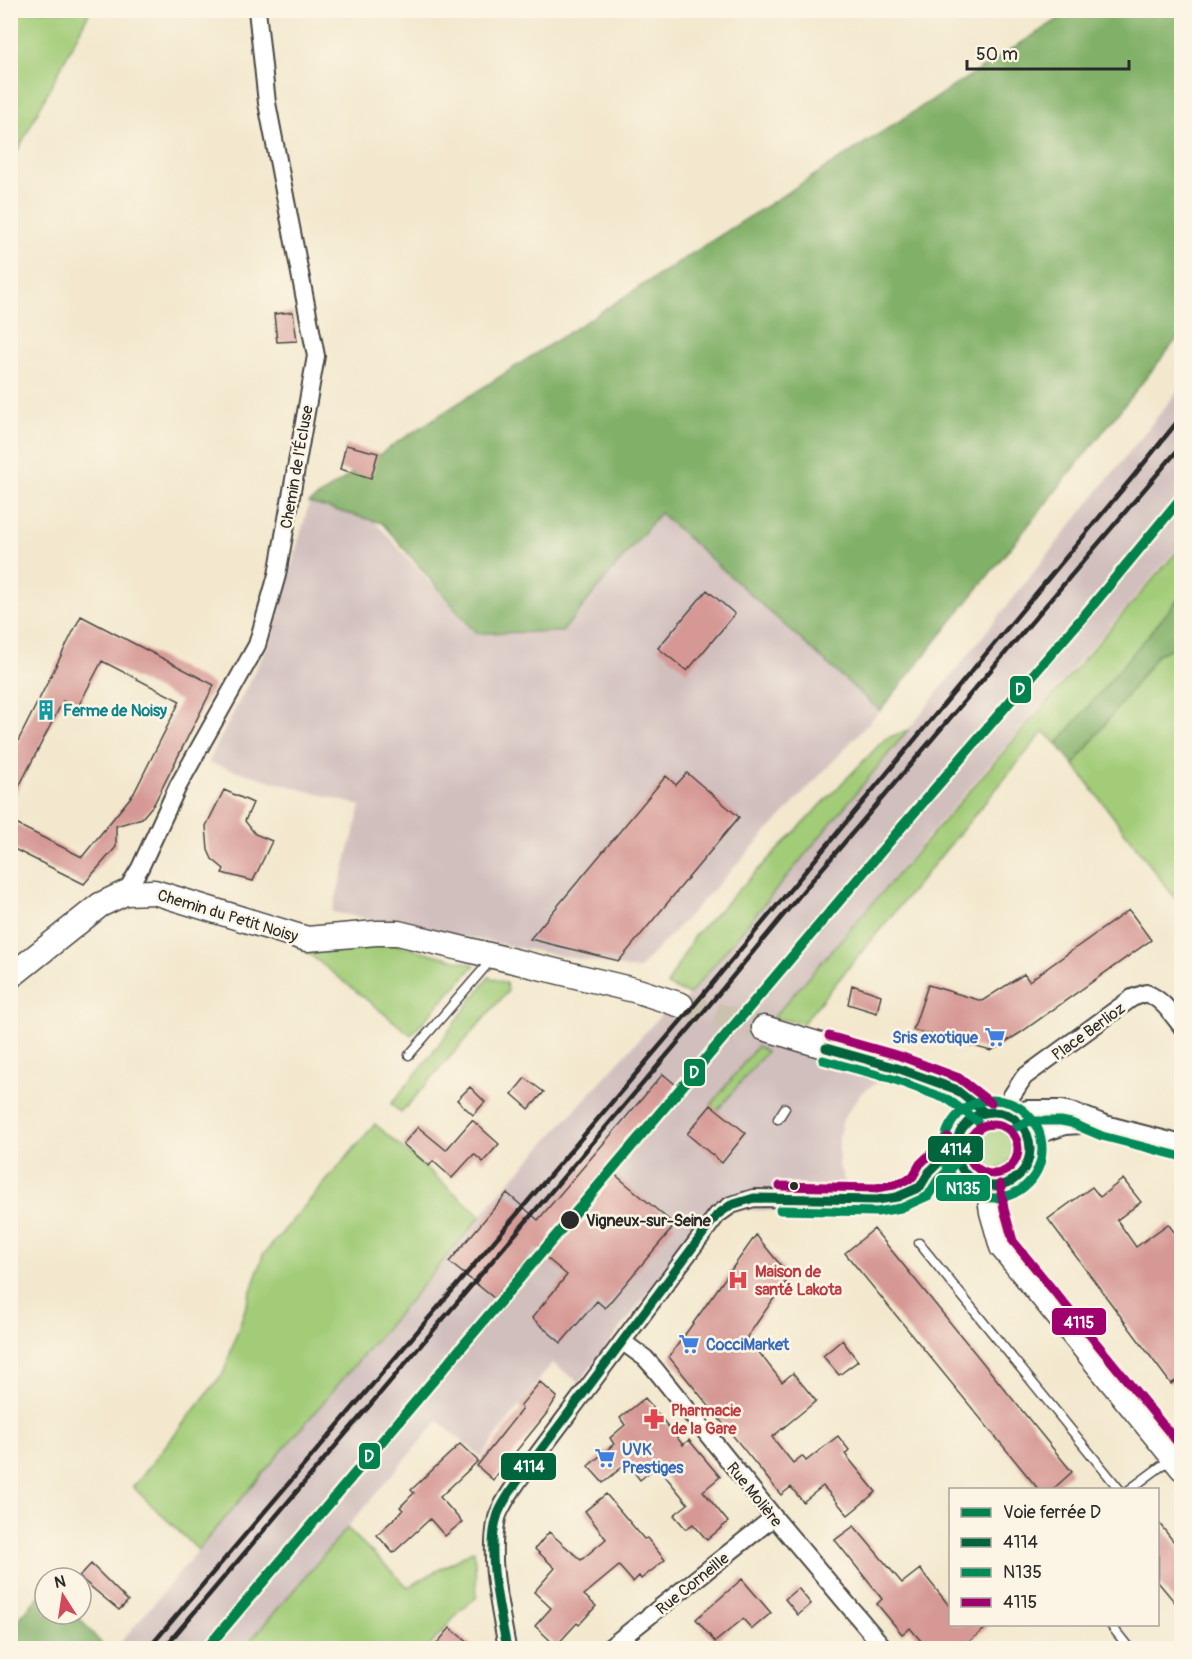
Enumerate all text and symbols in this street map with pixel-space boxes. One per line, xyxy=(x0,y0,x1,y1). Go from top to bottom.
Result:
scale bar xyxy=(967,33,1129,71)
text: 50 m xyxy=(976,43,1018,66)
street label: Chemin de l'Écluse xyxy=(276,404,318,530)
line badge: D xyxy=(1009,675,1032,704)
text: D xyxy=(1015,680,1025,700)
building icon: Ferme de Noisy xyxy=(34,698,58,722)
place label: Ferme de Noisy xyxy=(63,701,167,721)
street label: Chemin du Petit Noisy xyxy=(155,885,301,947)
street label: Place Berlioz xyxy=(1048,998,1129,1065)
supermarket icon: Sris exotique xyxy=(983,1025,1007,1049)
place label: Sris exotique xyxy=(892,1028,979,1048)
line badge: D xyxy=(683,1058,706,1087)
text: D xyxy=(689,1063,699,1083)
line badge: 4114 xyxy=(927,1135,984,1163)
text: 4114 xyxy=(940,1140,972,1160)
line badge: N135 xyxy=(935,1174,991,1202)
text: N135 xyxy=(946,1179,981,1199)
unlabelled marker xyxy=(788,1180,800,1192)
marker: Vigneux-sur-Seine xyxy=(559,1209,581,1231)
place label: Vigneux-sur-Seine xyxy=(586,1211,712,1231)
place label: Maison de santé Lakota xyxy=(755,1262,843,1300)
hospital icon: Maison de santé Lakota xyxy=(726,1268,750,1292)
line badge: 4115 xyxy=(1051,1307,1107,1336)
text: 4115 xyxy=(1064,1313,1095,1333)
supermarket icon: CocciMarket xyxy=(677,1332,701,1356)
place label: CocciMarket xyxy=(706,1335,790,1355)
place label: Pharmacie de la Gare xyxy=(671,1401,742,1439)
pharmacy icon: Pharmacie de la Gare xyxy=(642,1407,666,1431)
place label: UVK Prestiges xyxy=(622,1440,684,1478)
line badge: D xyxy=(358,1442,381,1470)
supermarket icon: UVK Prestiges xyxy=(593,1446,617,1470)
text: D xyxy=(364,1447,374,1467)
line badge: 4114 xyxy=(500,1452,557,1481)
text: 4114 xyxy=(513,1457,545,1477)
street label: Rue Molière xyxy=(722,1458,786,1531)
legend xyxy=(949,1488,1159,1626)
text: Voie ferrée D xyxy=(1003,1501,1101,1524)
text: 4114 xyxy=(1003,1531,1039,1554)
street label: Rue Corneille xyxy=(652,1548,733,1619)
text: N135 xyxy=(1003,1561,1042,1584)
north arrow xyxy=(33,1566,93,1626)
text: N xyxy=(53,1571,68,1593)
text: 4115 xyxy=(1003,1591,1037,1614)

